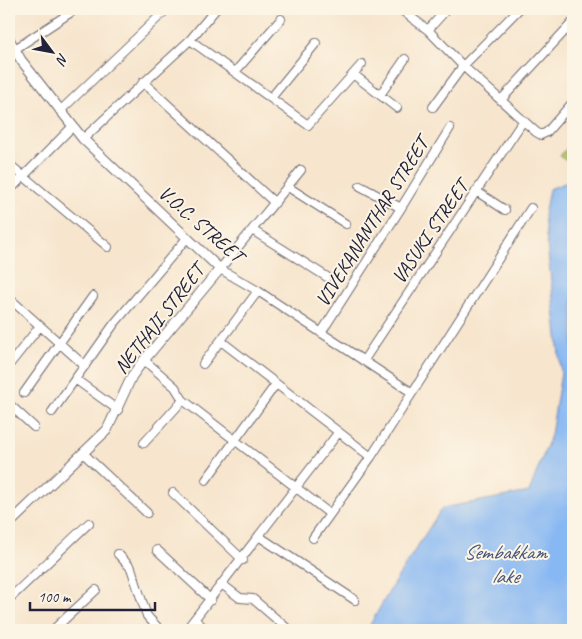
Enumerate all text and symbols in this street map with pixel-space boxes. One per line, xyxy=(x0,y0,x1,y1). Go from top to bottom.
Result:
north arrow xyxy=(28,28,78,78)
text: N xyxy=(52,50,72,69)
street label: VIVEKANANTHAR STREET xyxy=(310,129,437,311)
street label: VASUKI STREET xyxy=(386,172,476,288)
street label: V.O.C. STREET xyxy=(153,180,252,270)
street label: NETHAJI STREET xyxy=(109,256,212,379)
water label: Sembakkam lake xyxy=(464,539,549,589)
scale bar xyxy=(30,579,155,611)
text: 100 m xyxy=(38,588,72,607)

